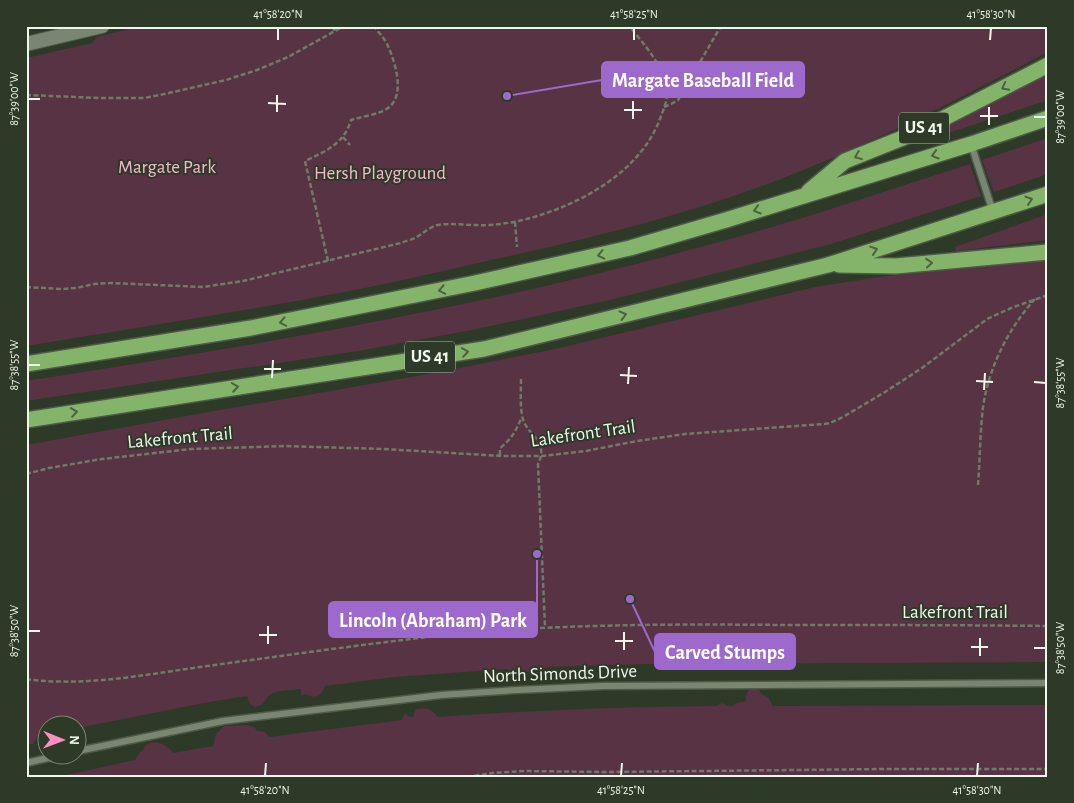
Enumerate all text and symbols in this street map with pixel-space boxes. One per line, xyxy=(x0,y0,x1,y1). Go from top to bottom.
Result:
text: 41°58'20"N xyxy=(253,8,303,20)
text: 41°58'25"N xyxy=(610,8,658,20)
text: 41°58'30"N xyxy=(967,8,1015,20)
callout: Margate Baseball Field xyxy=(602,62,804,97)
text: Margate Baseball Field xyxy=(612,71,794,91)
text: 87°39'00"W xyxy=(8,72,20,126)
one-way arrow xyxy=(1001,81,1010,91)
text: 87°39'00"W xyxy=(1054,90,1066,144)
road number: US 41 xyxy=(899,112,949,144)
one-way arrow xyxy=(854,150,863,161)
one-way arrow xyxy=(931,150,940,160)
park label: Margate Park xyxy=(118,158,216,177)
park label: Hersh Playground xyxy=(314,164,446,183)
one-way arrow xyxy=(1024,196,1033,206)
one-way arrow xyxy=(754,204,762,214)
one-way arrow xyxy=(870,246,878,256)
one-way arrow xyxy=(597,249,606,259)
one-way arrow xyxy=(925,258,933,269)
one-way arrow xyxy=(438,284,447,295)
one-way arrow xyxy=(619,310,628,321)
one-way arrow xyxy=(279,316,288,327)
text: 87°38'55"W xyxy=(8,339,20,391)
road number: US 41 xyxy=(405,342,455,372)
one-way arrow xyxy=(460,347,469,357)
text: 87°38'55"W xyxy=(1054,357,1066,409)
one-way arrow xyxy=(231,383,239,393)
one-way arrow xyxy=(71,407,79,418)
street label: Lakefront Trail xyxy=(529,417,637,451)
street label: Lakefront Trail xyxy=(126,424,234,452)
callout: Lincoln (Abraham) Park xyxy=(329,602,537,637)
street label: Lakefront Trail xyxy=(902,603,1008,622)
text: 87°38'50"W xyxy=(8,605,20,657)
text: Lincoln (Abraham) Park xyxy=(339,611,527,631)
text: 87°38'50"W xyxy=(1054,622,1066,674)
callout: Carved Stumps xyxy=(655,634,795,669)
text: Carved Stumps xyxy=(665,643,785,663)
street label: North Simonds Drive xyxy=(483,662,637,686)
north arrow xyxy=(38,716,88,766)
text: N xyxy=(67,735,81,745)
text: 41°58'20"N xyxy=(240,784,290,796)
text: 41°58'25"N xyxy=(597,784,645,796)
text: 41°58'30"N xyxy=(953,784,1001,796)

